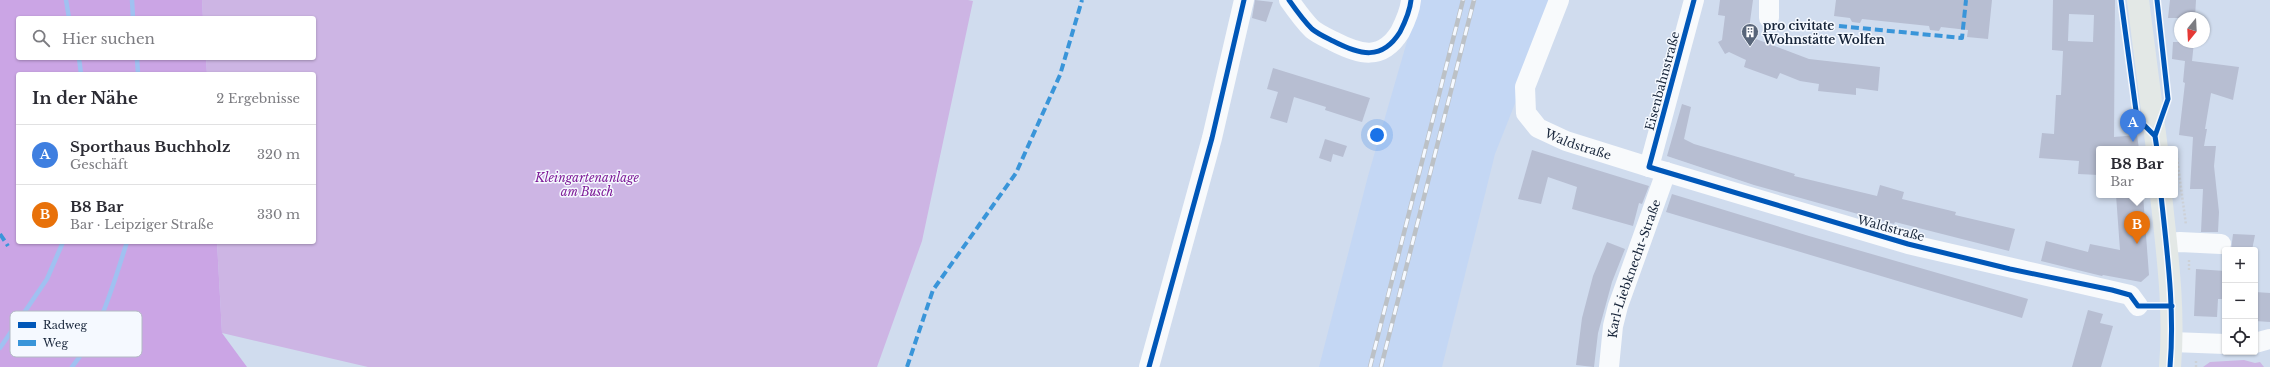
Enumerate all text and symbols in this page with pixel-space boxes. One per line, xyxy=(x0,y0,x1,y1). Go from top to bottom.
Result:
north arrow xyxy=(2174,12,2210,48)
search box xyxy=(16,16,316,60)
place label: pro civitate Wohnstätte Wolfen xyxy=(1762,18,1885,47)
building icon: pro civitate Wohnstätte Wolfen xyxy=(1740,22,1760,47)
icon: search xyxy=(30,27,52,49)
text: Hier suchen xyxy=(62,29,155,48)
street label: Eisenbahnstraße xyxy=(1642,30,1682,132)
text: In der Nähe xyxy=(32,88,138,109)
text: 2 Ergebnisse xyxy=(216,90,300,107)
pin: A xyxy=(2120,109,2146,142)
street label: Waldstraße xyxy=(1542,124,1613,162)
your location xyxy=(1367,125,1387,145)
text: Sporthaus Buchholz xyxy=(70,137,230,156)
text: A xyxy=(40,146,50,163)
text: 320 m xyxy=(257,146,300,163)
popup xyxy=(2096,146,2178,198)
text: B8 Bar xyxy=(2110,154,2164,173)
text: Geschäft xyxy=(70,156,128,173)
park label: Kleingartenanlage am Busch xyxy=(534,170,640,199)
text: Bar xyxy=(2110,173,2134,190)
text: B8 Bar xyxy=(70,197,124,216)
street label: Karl-Liebknecht-Straße xyxy=(1604,197,1663,339)
text: B xyxy=(40,206,50,223)
text: 330 m xyxy=(257,206,300,223)
pin: B xyxy=(2124,211,2150,244)
street label: Waldstraße xyxy=(1855,212,1926,244)
text: Bar · Leipziger Straße xyxy=(70,216,214,233)
map controls xyxy=(2222,247,2258,355)
button: + xyxy=(2222,247,2258,283)
button: − xyxy=(2222,283,2258,319)
legend xyxy=(10,311,142,357)
text: Radweg xyxy=(43,318,88,332)
button: locate xyxy=(2222,319,2258,355)
text: Weg xyxy=(42,336,68,350)

